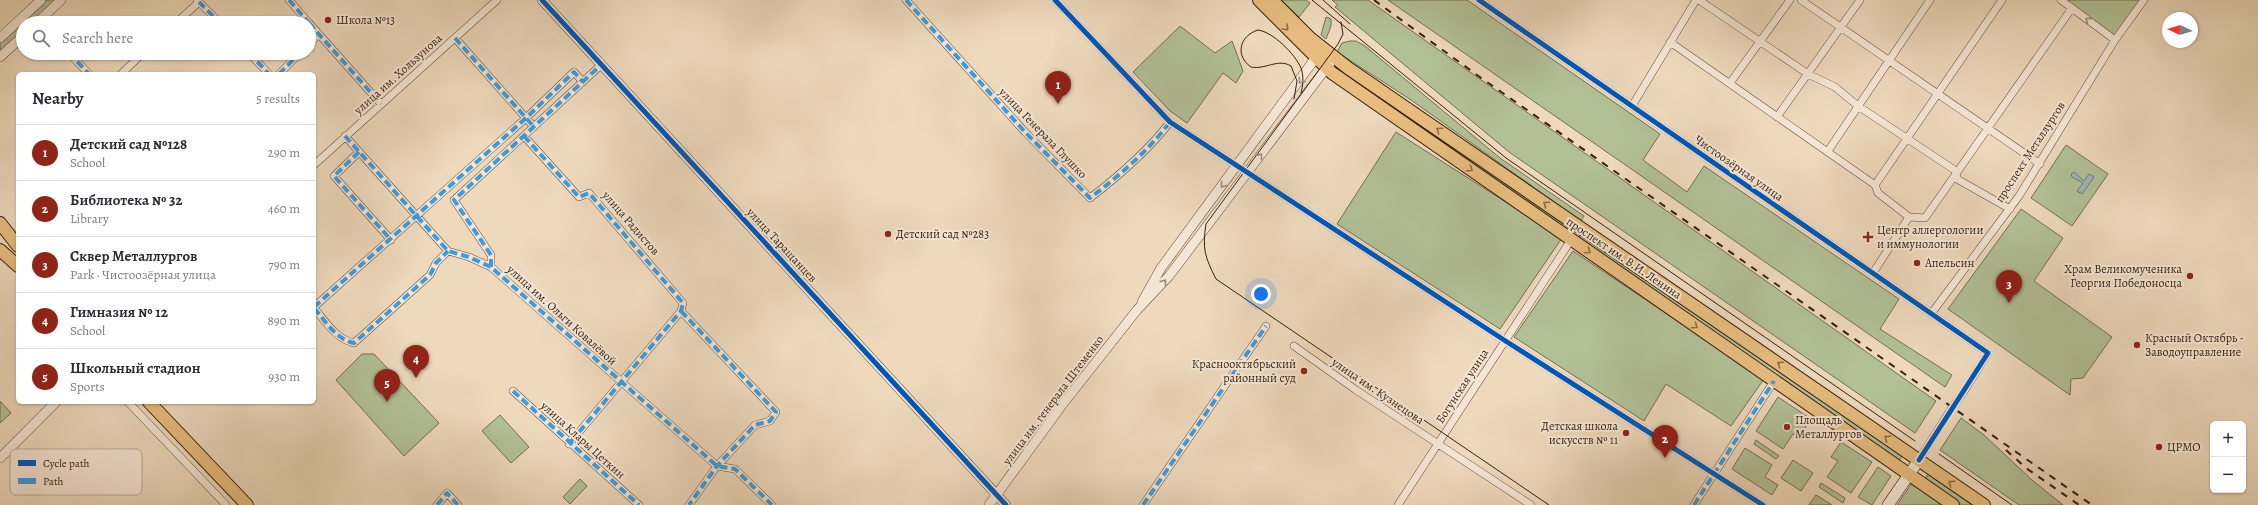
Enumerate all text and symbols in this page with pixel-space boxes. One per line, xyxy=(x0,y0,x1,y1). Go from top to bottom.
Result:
place label: Школа №13 xyxy=(336,12,395,28)
north arrow xyxy=(2162,12,2198,48)
marker: Школа №13 xyxy=(323,15,333,25)
search box xyxy=(16,16,316,60)
one-way arrow xyxy=(2085,17,2092,24)
one-way arrow xyxy=(1281,23,1289,31)
icon: search xyxy=(30,27,52,49)
text: Search here xyxy=(62,28,133,48)
street label: улица им. Хользунова xyxy=(350,30,446,119)
pin: 1 xyxy=(1045,71,1071,104)
one-way arrow xyxy=(1298,77,1305,84)
street label: улица Генерала Глушко xyxy=(995,83,1091,182)
text: Nearby xyxy=(32,87,83,110)
text: 5 results xyxy=(256,90,300,107)
street label: проспект Металлургов xyxy=(1991,98,2069,206)
one-way arrow xyxy=(1436,128,1443,135)
street label: Чистоозёрная улица xyxy=(1691,131,1787,205)
text: Детский сад №128 xyxy=(70,134,187,154)
text: 1 xyxy=(43,144,47,161)
text: 290 m xyxy=(268,144,300,161)
text: School xyxy=(70,154,105,171)
one-way arrow xyxy=(1255,154,1262,161)
one-way arrow xyxy=(1466,164,1473,172)
one-way arrow xyxy=(1221,181,1228,188)
street label: улица Радистов xyxy=(598,187,664,259)
text: Библиотека № 32 xyxy=(70,190,183,210)
text: 2 xyxy=(42,200,48,217)
text: 460 m xyxy=(268,200,300,217)
one-way arrow xyxy=(1543,202,1550,209)
street label: улица Таращанцев xyxy=(743,203,821,286)
text: Library xyxy=(70,210,109,227)
street label: проспект им. В.И. Ленина xyxy=(1563,213,1685,303)
place label: Центр аллергологии и иммунологии xyxy=(1877,222,1983,252)
place label: Детский сад №283 xyxy=(896,226,989,242)
marker: Детский сад №283 xyxy=(883,229,893,239)
marker: Центр аллергологии и иммунологии xyxy=(1862,231,1874,243)
text: Сквер Металлургов xyxy=(70,246,197,266)
one-way arrow xyxy=(1584,246,1591,254)
place label: Апельсин xyxy=(1924,255,1974,271)
text: 3 xyxy=(42,256,48,273)
text: 790 m xyxy=(268,256,300,273)
marker: Апельсин xyxy=(1912,258,1922,268)
street label: улица им. Ольги Ковалёвой xyxy=(503,261,620,369)
place label: Храм Великомученика Георгия Победоносца xyxy=(2064,261,2182,291)
text: Park · Чистоозёрная улица xyxy=(70,266,216,283)
pin: 3 xyxy=(1996,270,2022,303)
marker: Храм Великомученика Георгия Победоносца xyxy=(2185,271,2195,281)
one-way arrow xyxy=(1160,280,1167,287)
your location xyxy=(1251,284,1271,304)
text: Гимназия № 12 xyxy=(70,302,168,322)
text: 4 xyxy=(42,312,48,329)
text: 890 m xyxy=(267,312,300,329)
one-way arrow xyxy=(1690,321,1697,328)
text: School xyxy=(70,322,105,339)
place label: Красный Октябрь - Заводоуправление xyxy=(2145,330,2244,360)
street label: улица им. генерала Штеменко xyxy=(998,332,1107,469)
marker: Красный Октябрь - Заводоуправление xyxy=(2132,340,2142,350)
pin: 4 xyxy=(403,345,429,378)
street label: Богунская улица xyxy=(1432,345,1492,426)
street label: улица им. Кузнецова xyxy=(1328,354,1428,428)
place label: Краснооктябрьский районный суд xyxy=(1192,356,1296,386)
text: Школьный стадион xyxy=(70,358,201,378)
one-way arrow xyxy=(1777,362,1784,369)
marker: Краснооктябрьский районный суд xyxy=(1299,366,1309,376)
text: 5 xyxy=(42,368,48,385)
text: 930 m xyxy=(268,368,300,385)
pin: 5 xyxy=(374,369,400,402)
text: Sports xyxy=(70,378,105,395)
street label: улица Клары Цеткин xyxy=(537,397,629,482)
place label: Площадь Металлургов xyxy=(1795,412,1862,442)
place label: Детская школа искусств № 11 xyxy=(1541,418,1618,448)
map controls xyxy=(2210,421,2246,493)
button: + xyxy=(2210,421,2246,457)
marker: Площадь Металлургов xyxy=(1782,422,1792,432)
pin: 2 xyxy=(1652,425,1678,458)
marker: Детская школа искусств № 11 xyxy=(1621,428,1631,438)
one-way arrow xyxy=(1884,435,1891,443)
place label: ЦРМО xyxy=(2167,439,2201,455)
marker: ЦРМО xyxy=(2154,442,2164,452)
legend xyxy=(10,449,142,495)
text: Cycle path xyxy=(43,456,90,471)
button: − xyxy=(2210,457,2246,493)
text: Path xyxy=(43,474,64,489)
one-way arrow xyxy=(1949,481,1956,488)

